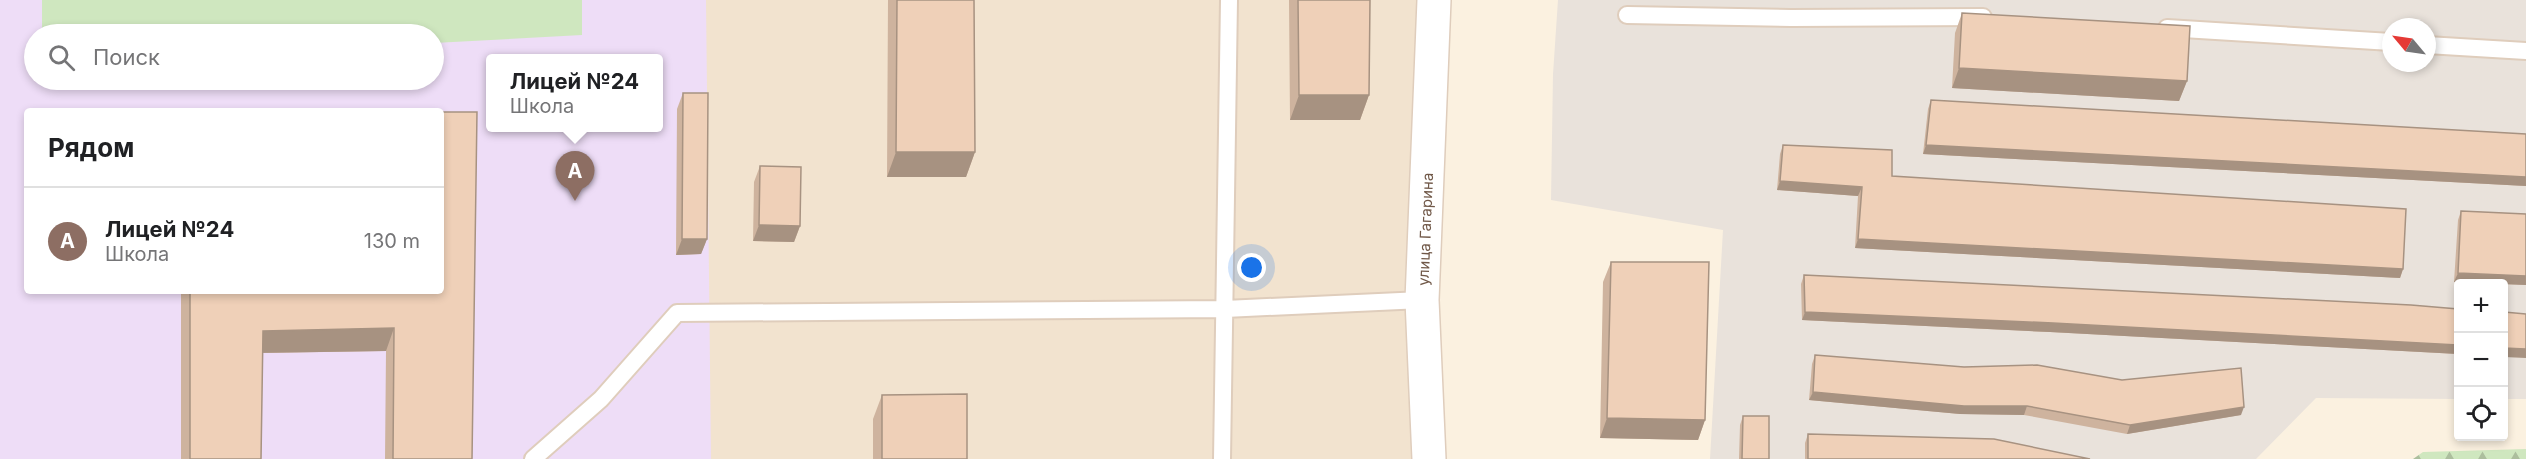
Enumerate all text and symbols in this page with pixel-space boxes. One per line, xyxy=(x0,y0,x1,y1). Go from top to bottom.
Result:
north arrow xyxy=(2382,18,2436,72)
search box xyxy=(24,24,444,90)
icon: search xyxy=(45,41,78,74)
text: Поиск xyxy=(93,44,160,70)
popup xyxy=(486,54,663,132)
text: Лицей №24 xyxy=(510,68,639,94)
text: Школа xyxy=(510,94,574,118)
text: Рядом xyxy=(48,132,134,163)
pin: A xyxy=(556,152,594,201)
street label: улица Гагарина xyxy=(1413,172,1437,286)
text: Лицей №24 xyxy=(105,216,234,242)
text: A xyxy=(60,229,75,253)
text: 130 m xyxy=(364,229,420,253)
text: Школа xyxy=(105,242,169,266)
your location xyxy=(1237,253,1266,282)
map controls xyxy=(2454,279,2508,441)
button: + xyxy=(2454,279,2508,333)
button: − xyxy=(2454,333,2508,387)
button: locate xyxy=(2454,387,2508,441)

